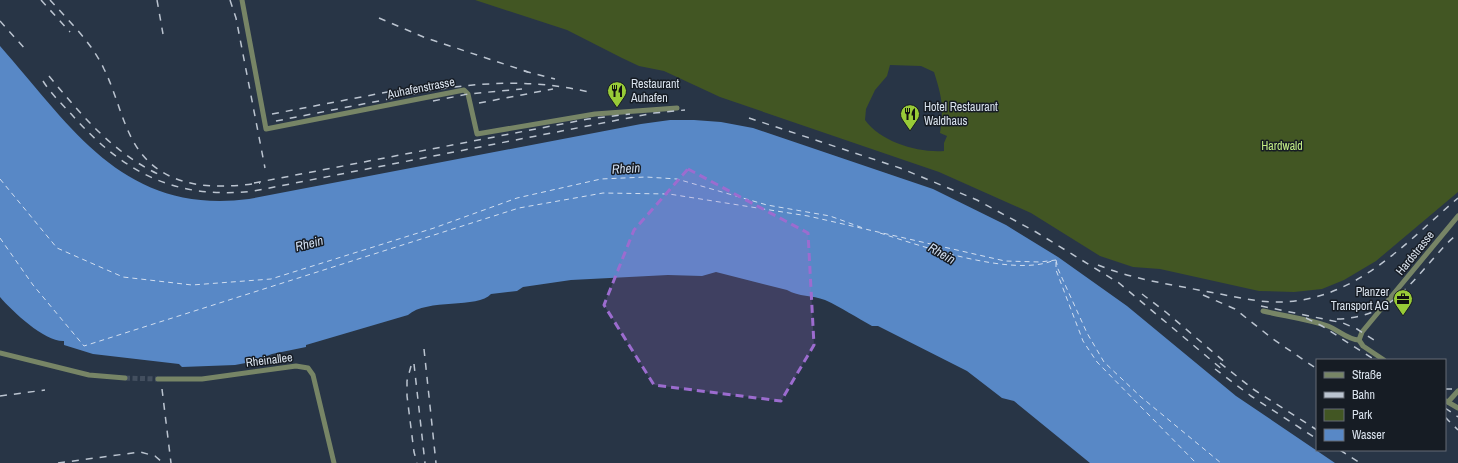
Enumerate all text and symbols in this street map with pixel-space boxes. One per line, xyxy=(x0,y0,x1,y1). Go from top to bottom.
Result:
street label: Auhafenstrasse xyxy=(385,74,456,103)
place label: Restaurant Auhafen xyxy=(630,76,679,106)
restaurant icon: Restaurant Auhafen xyxy=(606,80,628,108)
place label: Hotel Restaurant Waldhaus xyxy=(924,99,998,129)
restaurant icon: Hotel Restaurant Waldhaus xyxy=(899,103,921,131)
park label: Hardwald xyxy=(1261,138,1303,154)
water label: Rhein xyxy=(611,159,641,178)
street label: Hardstrasse xyxy=(1392,227,1438,279)
water label: Rhein xyxy=(293,232,325,255)
water label: Rhein xyxy=(925,239,958,268)
place label: Planzer Transport AG xyxy=(1331,284,1390,314)
office icon: Planzer Transport AG xyxy=(1392,288,1414,316)
street label: Rheinallee xyxy=(245,349,293,371)
legend xyxy=(1316,359,1446,451)
text: Straße xyxy=(1352,367,1382,383)
text: Bahn xyxy=(1352,387,1375,403)
text: Park xyxy=(1352,407,1372,423)
text: Wasser xyxy=(1352,427,1386,443)

